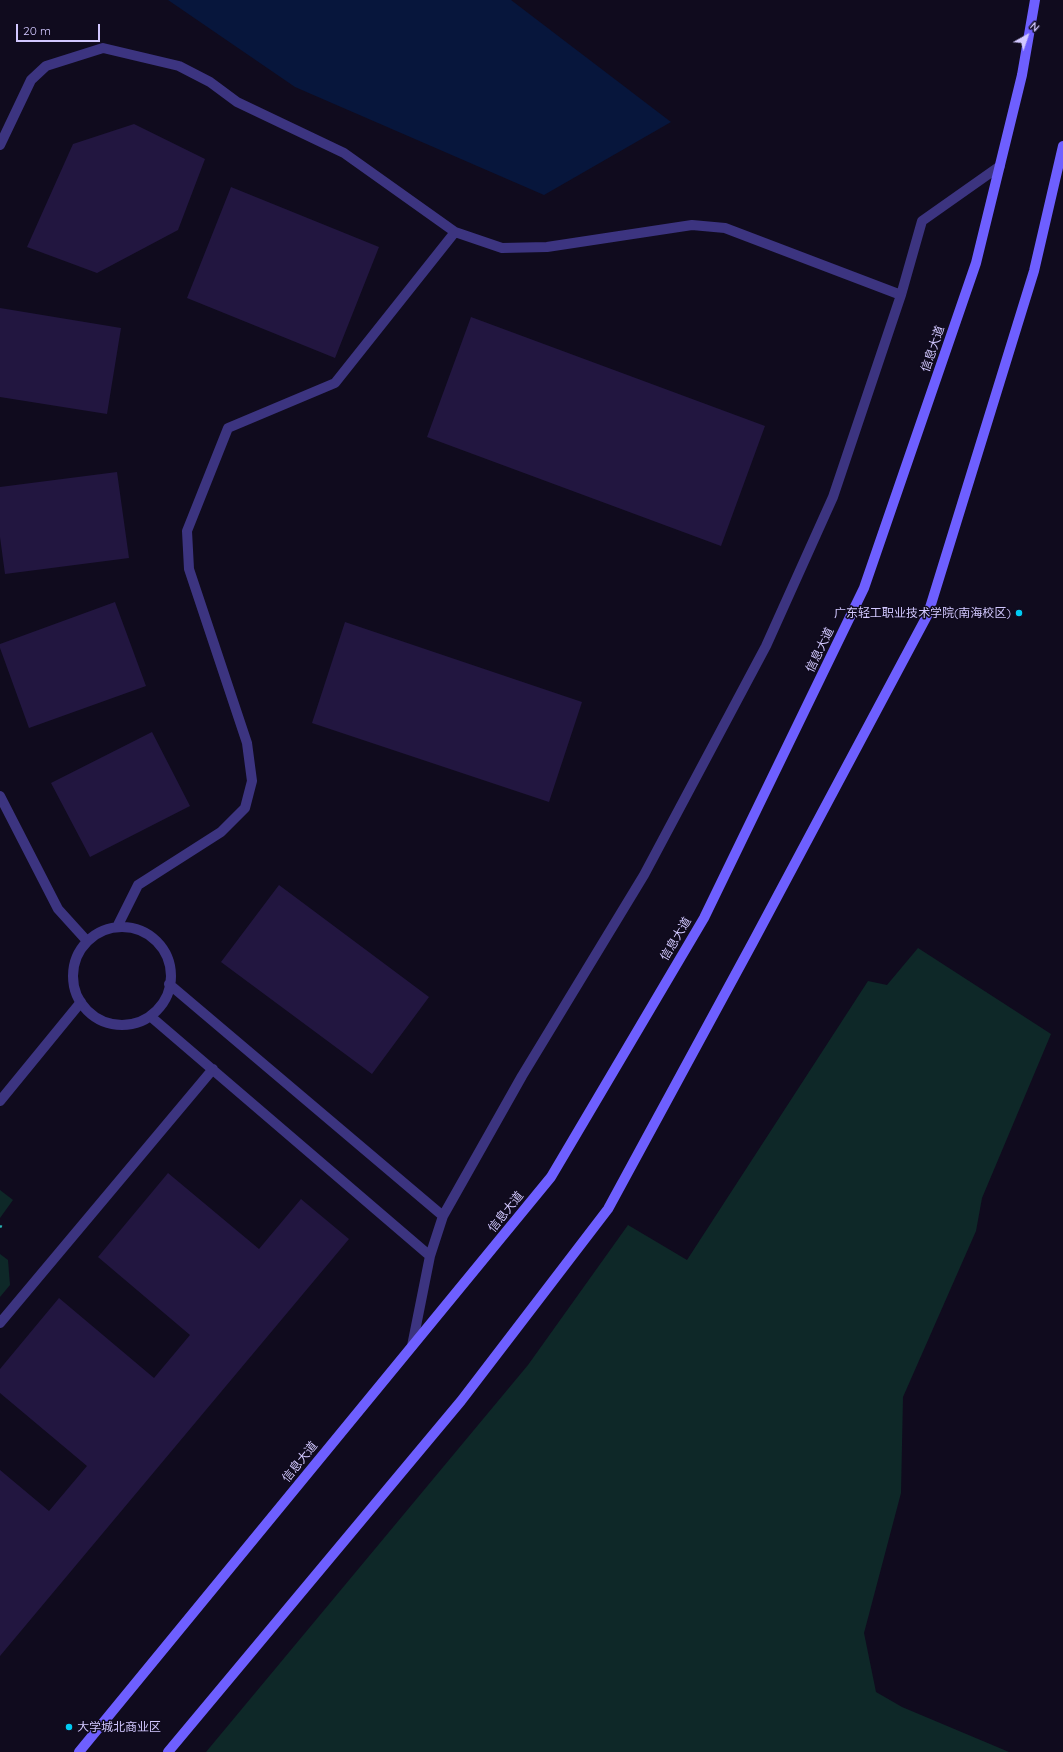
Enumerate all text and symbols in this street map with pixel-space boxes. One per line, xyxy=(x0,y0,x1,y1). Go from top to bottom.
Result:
scale bar xyxy=(18,16,102,42)
north arrow xyxy=(1007,16,1047,56)
text: N xyxy=(1027,19,1042,35)
text: 20 m xyxy=(23,23,51,38)
street label: 信息大道 xyxy=(918,324,948,374)
place label: 广东轻工职业技术学院(南海校区) xyxy=(834,606,1011,620)
marker: 广东轻工职业技术学院(南海校区) xyxy=(1014,608,1024,618)
street label: 信息大道 xyxy=(803,625,837,675)
street label: 信息大道 xyxy=(657,915,695,963)
street label: 信息大道 xyxy=(485,1189,527,1235)
street label: 信息大道 xyxy=(279,1439,321,1485)
place label: 大学城北商业区 xyxy=(77,1720,161,1734)
marker: 大学城北商业区 xyxy=(64,1722,74,1732)

